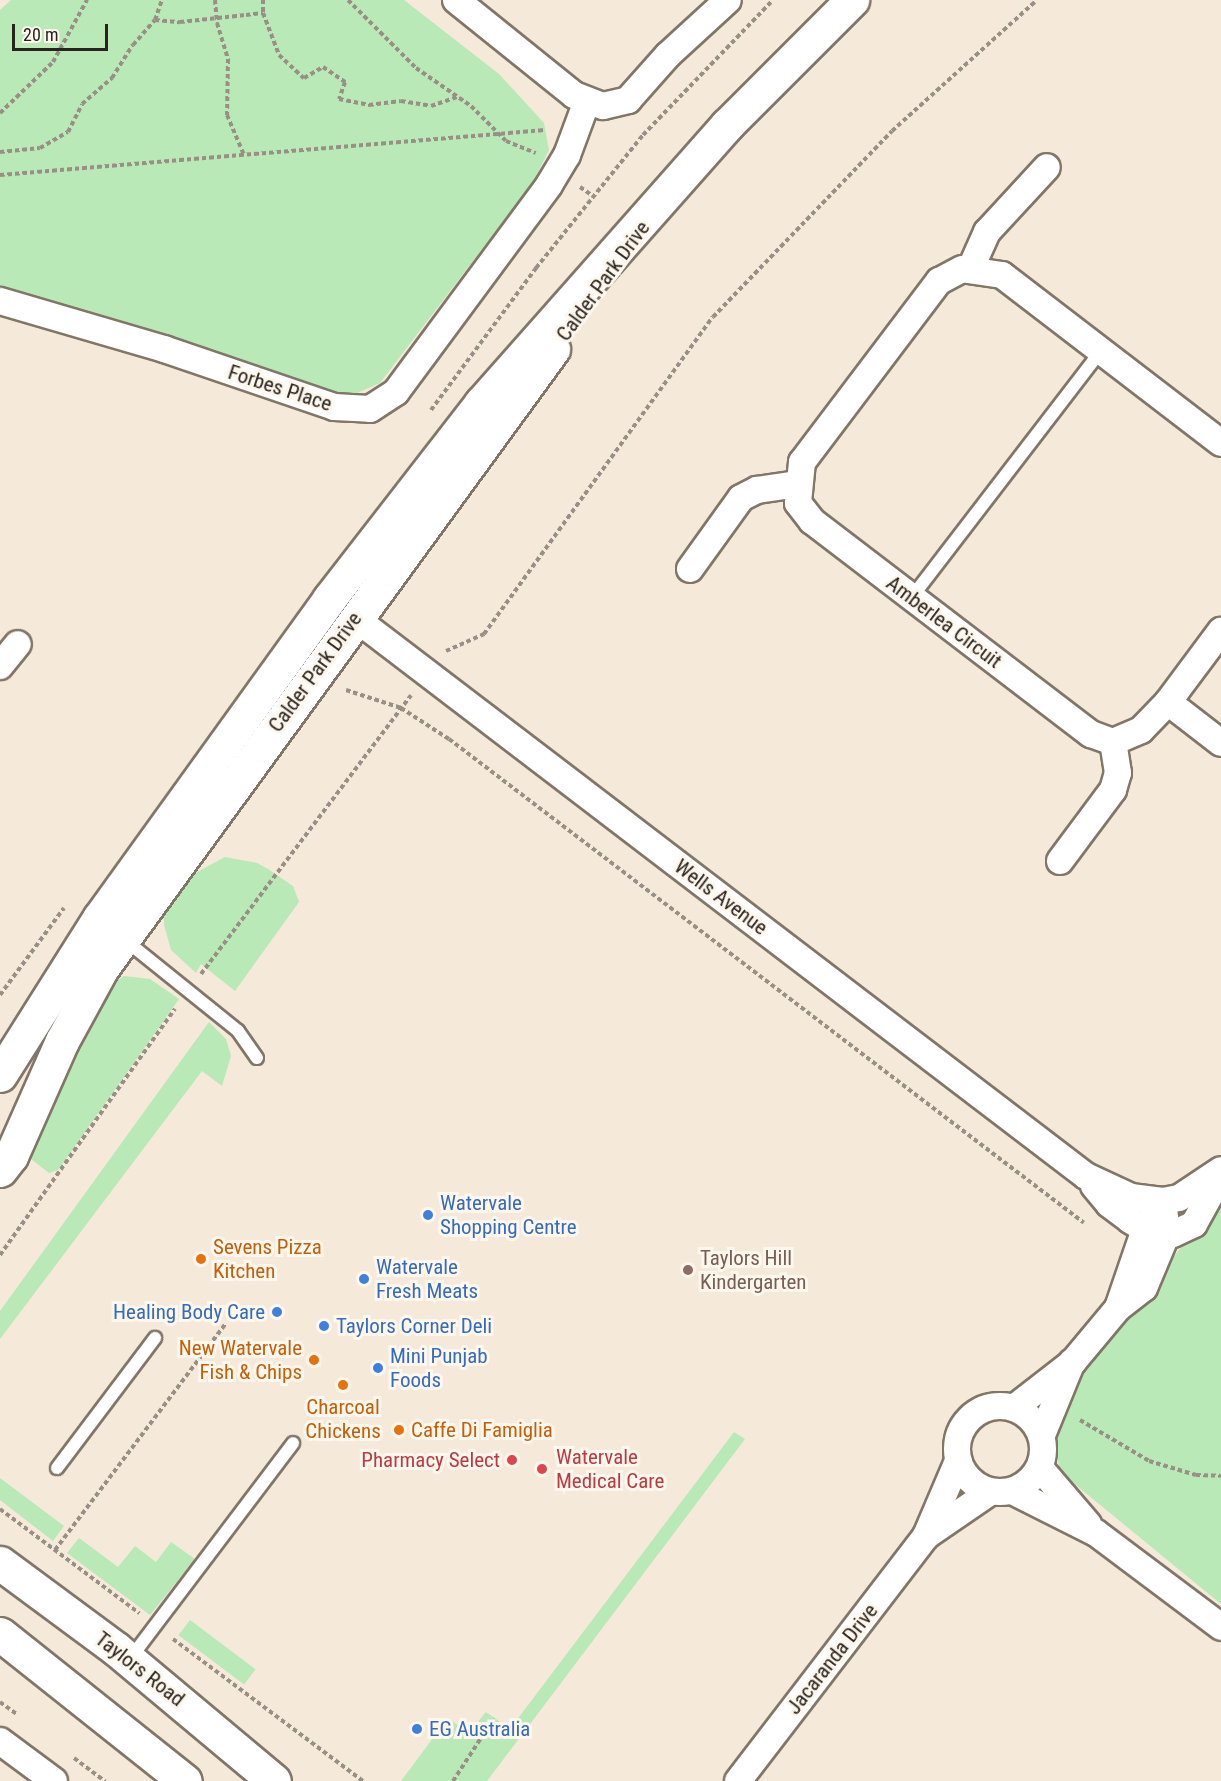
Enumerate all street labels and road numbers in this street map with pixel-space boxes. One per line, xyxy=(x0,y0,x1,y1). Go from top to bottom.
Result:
street label: Calder Park Drive xyxy=(551,216,655,346)
street label: Forbes Place xyxy=(225,359,335,417)
street label: Amberlea Circuit xyxy=(881,570,1007,674)
street label: Calder Park Drive xyxy=(263,607,367,737)
street label: Wells Avenue xyxy=(669,854,773,940)
street label: Jacaranda Drive xyxy=(781,1599,883,1719)
street label: Taylors Road xyxy=(90,1626,190,1712)

